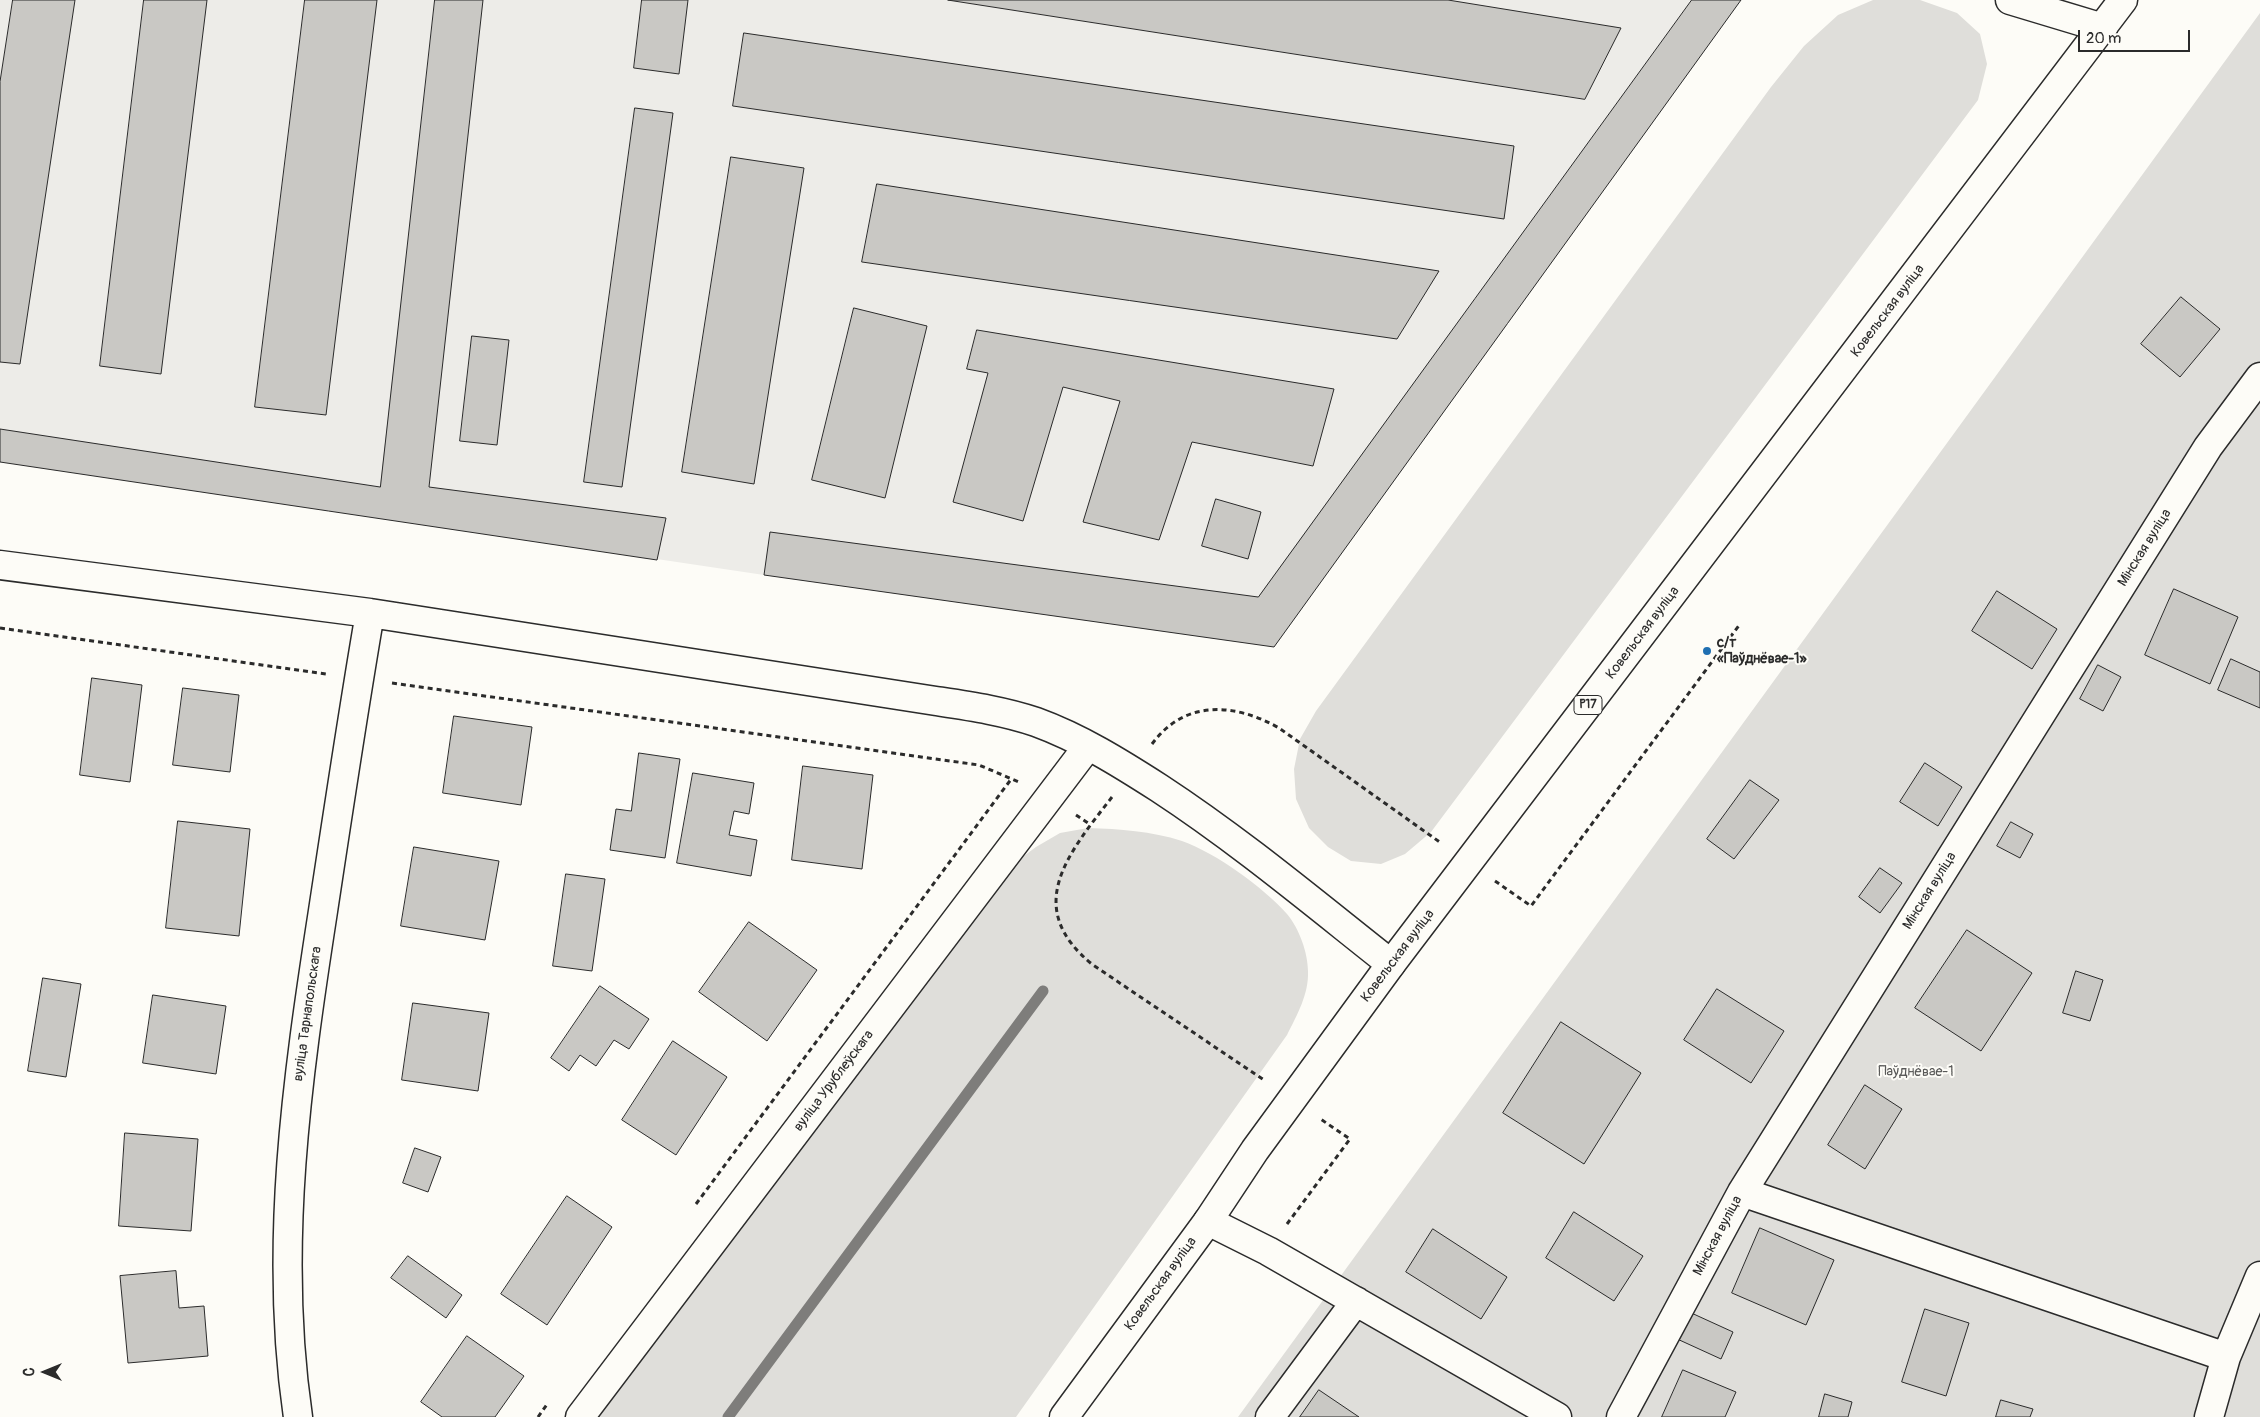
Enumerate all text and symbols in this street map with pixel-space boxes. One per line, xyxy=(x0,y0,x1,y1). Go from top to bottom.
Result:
scale bar xyxy=(2080,20,2192,52)
text: 20 m xyxy=(2086,29,2121,48)
street label: Ковельская вуліца xyxy=(1848,261,1928,361)
street label: Мінская вуліца xyxy=(2115,506,2175,590)
street label: Ковельская вуліца xyxy=(1603,583,1683,683)
place label: с/т «Паўднёвае-1» xyxy=(1717,635,1807,668)
marker: с/т «Паўднёвае-1» xyxy=(1701,645,1713,657)
road number: Р17 xyxy=(1574,696,1602,714)
street label: Мінская вуліца xyxy=(1900,849,1960,933)
street label: Ковельская вуліца xyxy=(1358,906,1438,1006)
street label: вуліца Тарнапольскага xyxy=(290,945,326,1083)
street label: вуліца Урублеўскага xyxy=(790,1027,878,1135)
park label: Паўднёвае-1 xyxy=(1878,1064,1954,1080)
street label: Мінская вуліца xyxy=(1690,1193,1746,1279)
street label: Ковельская вуліца xyxy=(1121,1234,1201,1334)
north arrow xyxy=(20,1347,70,1397)
text: С xyxy=(21,1368,38,1376)

